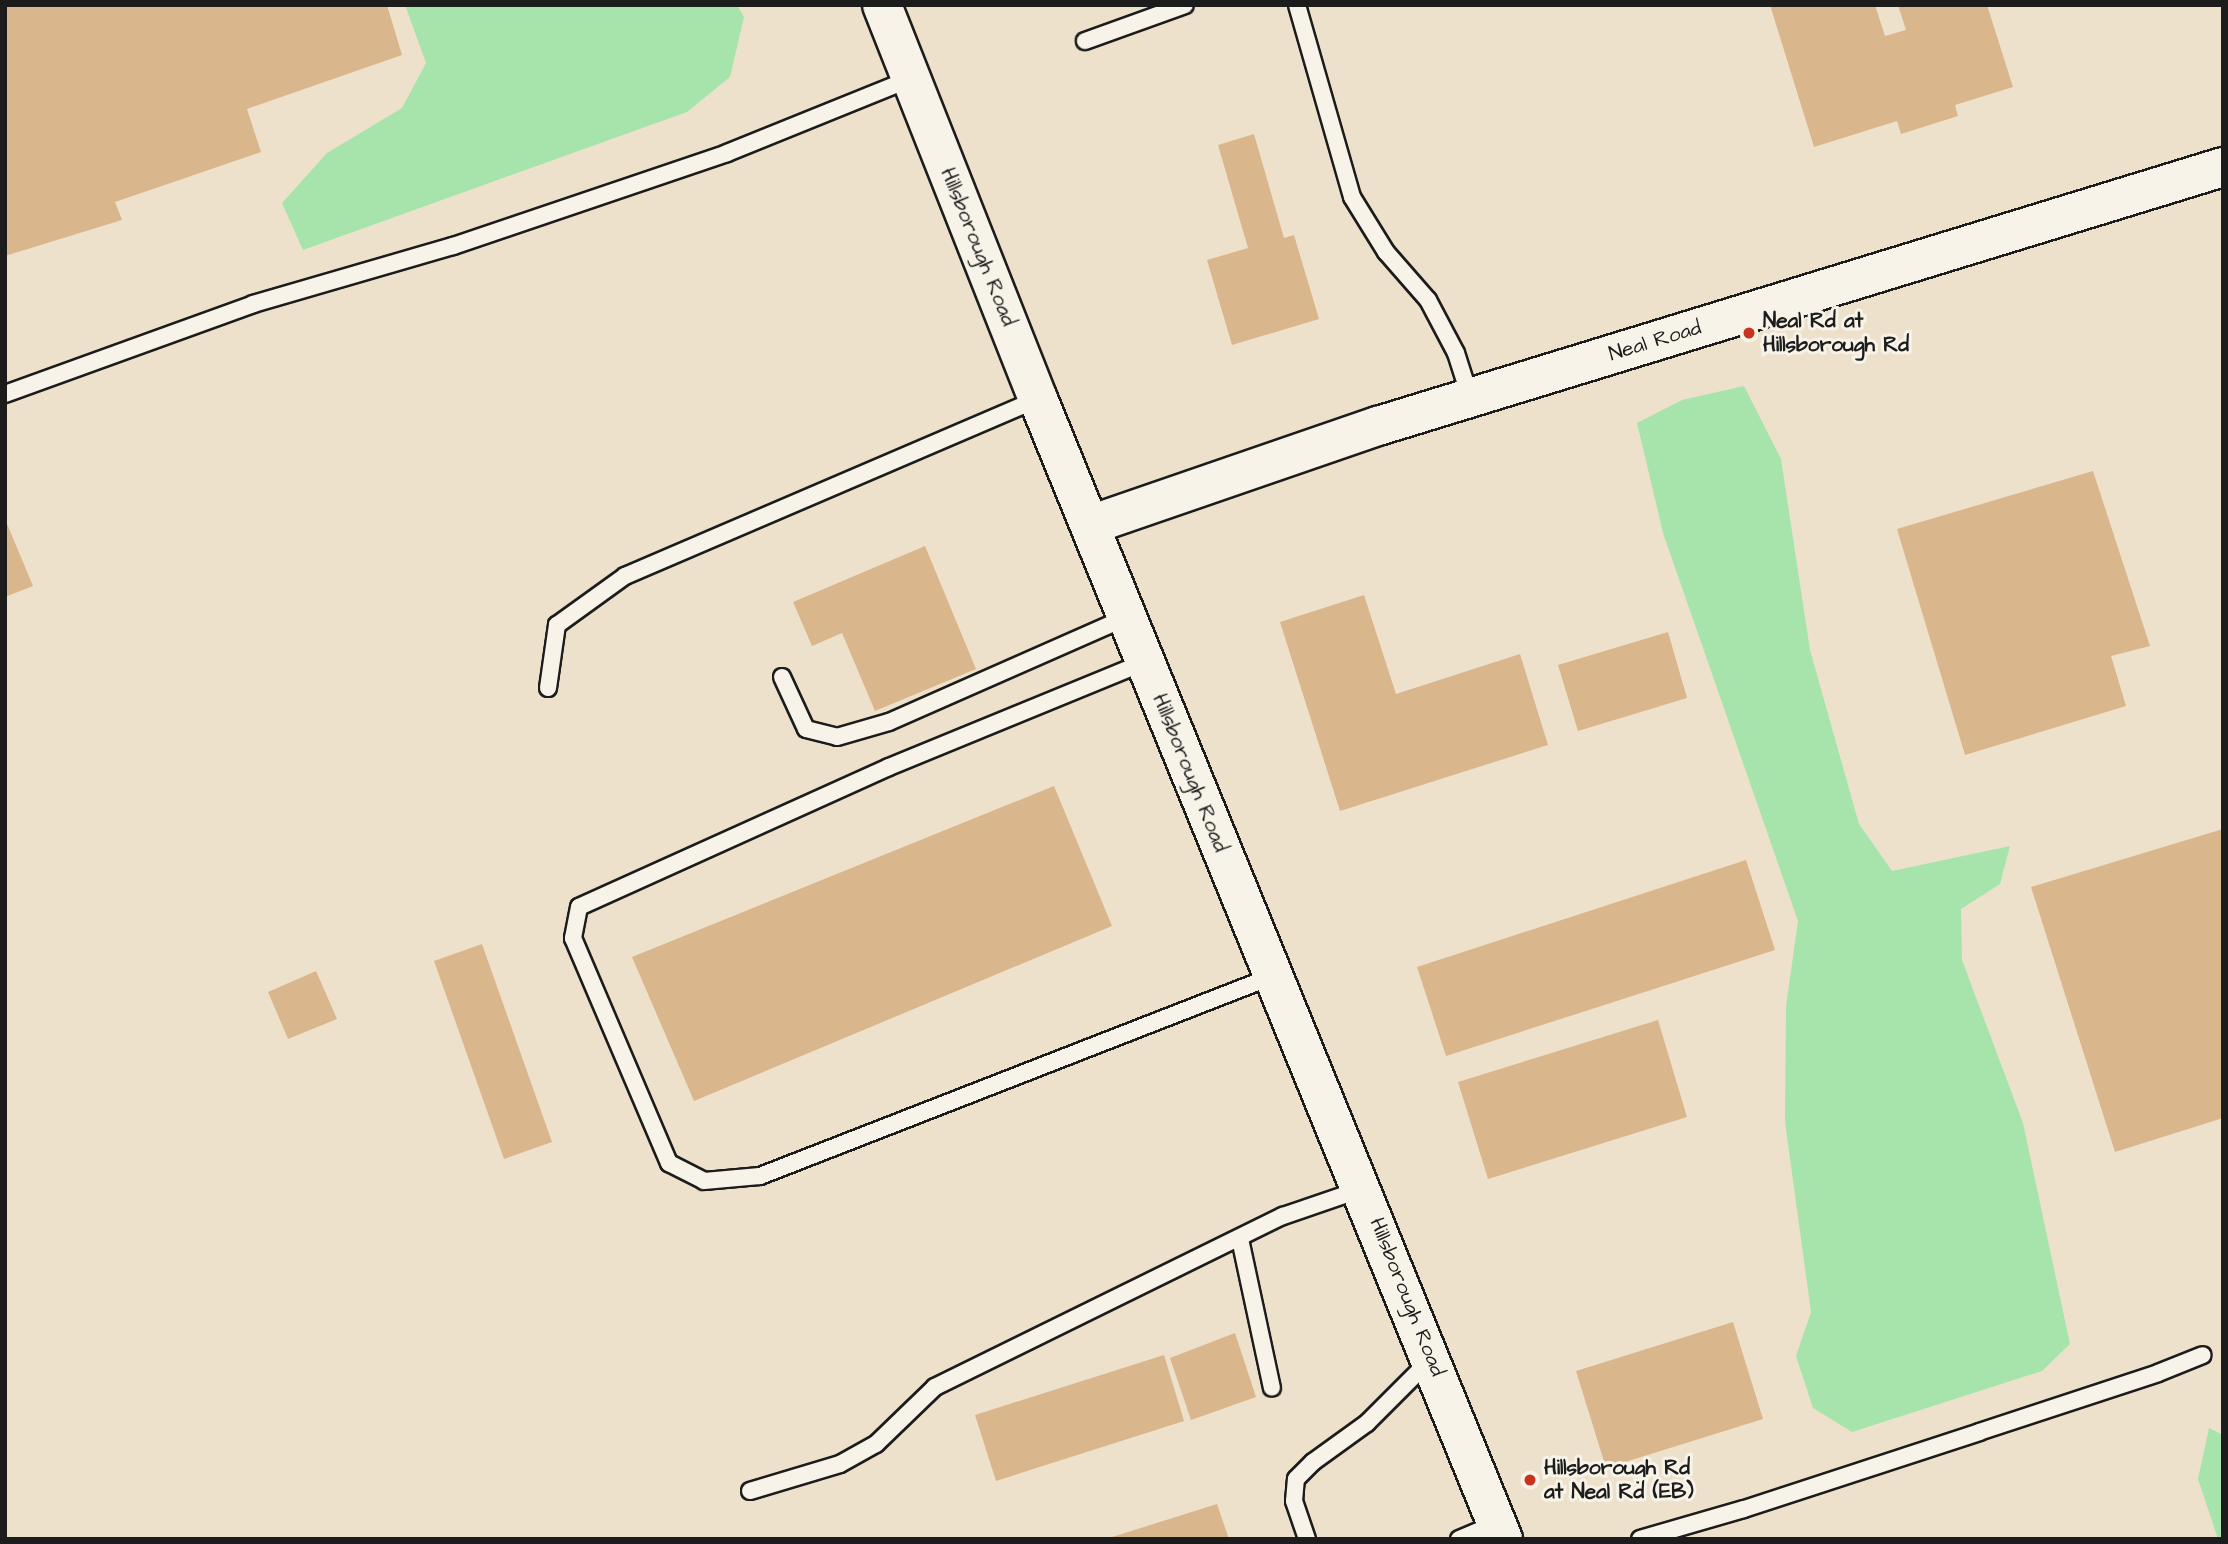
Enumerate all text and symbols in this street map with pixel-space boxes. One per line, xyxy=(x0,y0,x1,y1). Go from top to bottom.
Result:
street label: Hillsborough Road xyxy=(935,164,1021,330)
place label: Neal Rd at Hillsborough Rd xyxy=(1763,308,1909,358)
street label: Neal Road xyxy=(1606,315,1704,367)
marker: Neal Rd at Hillsborough Rd xyxy=(1741,325,1757,341)
street label: Hillsborough Road xyxy=(1147,690,1233,856)
street label: Hillsborough Road xyxy=(1364,1214,1450,1380)
place label: Hillsborough Rd at Neal Rd (EB) xyxy=(1544,1455,1694,1505)
marker: Hillsborough Rd at Neal Rd (EB) xyxy=(1522,1472,1538,1488)

